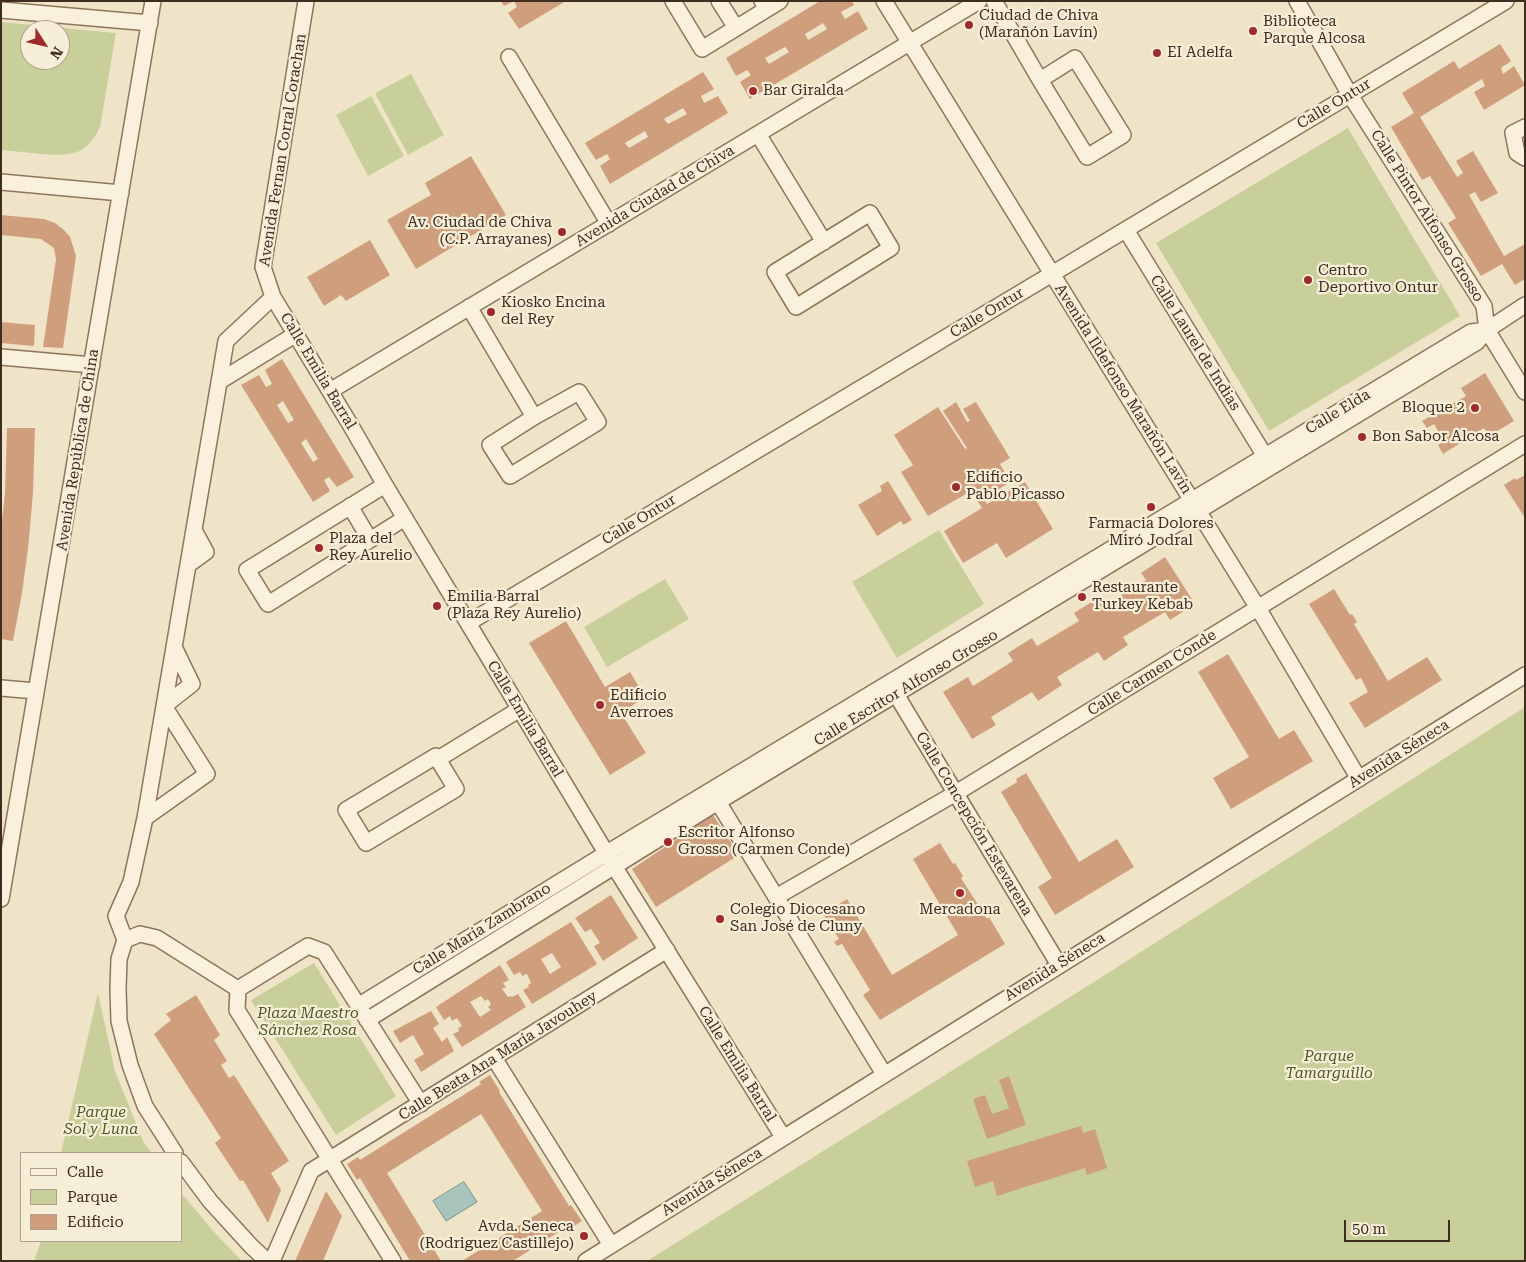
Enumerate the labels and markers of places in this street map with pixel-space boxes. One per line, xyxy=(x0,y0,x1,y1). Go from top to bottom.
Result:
place label: Ciudad de Chiva (Marañón Lavín) xyxy=(979,7,1098,42)
place label: Biblioteca Parque Alcosa xyxy=(1263,13,1365,48)
marker: Ciudad de Chiva (Marañón Lavín) xyxy=(963,19,975,31)
marker: Biblioteca Parque Alcosa xyxy=(1247,25,1259,37)
place label: EI Adelfa xyxy=(1167,44,1233,62)
marker: EI Adelfa xyxy=(1151,47,1163,59)
place label: Bar Giralda xyxy=(763,82,844,100)
marker: Bar Giralda xyxy=(747,85,759,97)
place label: Av. Ciudad de Chiva (C.P. Arrayanes) xyxy=(407,214,552,249)
marker: Av. Ciudad de Chiva (C.P. Arrayanes) xyxy=(556,226,568,238)
place label: Centro Deportivo Ontur xyxy=(1318,262,1438,297)
marker: Centro Deportivo Ontur xyxy=(1302,274,1314,286)
place label: Kiosko Encina del Rey xyxy=(501,294,605,329)
marker: Kiosko Encina del Rey xyxy=(485,306,497,318)
place label: Bloque 2 xyxy=(1402,399,1465,417)
marker: Bloque 2 xyxy=(1469,402,1481,414)
place label: Bon Sabor Alcosa xyxy=(1372,428,1499,446)
marker: Bon Sabor Alcosa xyxy=(1356,431,1368,443)
place label: Edificio Pablo Picasso xyxy=(966,469,1065,504)
marker: Edificio Pablo Picasso xyxy=(950,481,962,493)
marker: Farmacia Dolores Miró Jodral xyxy=(1145,501,1157,513)
place label: Farmacia Dolores Miró Jodral xyxy=(1088,515,1214,550)
place label: Plaza del Rey Aurelio xyxy=(329,530,412,565)
marker: Plaza del Rey Aurelio xyxy=(313,542,325,554)
place label: Restaurante Turkey Kebab xyxy=(1092,579,1193,614)
place label: Emilia Barral (Plaza Rey Aurelio) xyxy=(447,588,581,623)
marker: Restaurante Turkey Kebab xyxy=(1076,591,1088,603)
marker: Emilia Barral (Plaza Rey Aurelio) xyxy=(431,600,443,612)
place label: Edificio Averroes xyxy=(610,687,673,722)
marker: Edificio Averroes xyxy=(594,699,606,711)
place label: Escritor Alfonso Grosso (Carmen Conde) xyxy=(678,824,850,859)
marker: Escritor Alfonso Grosso (Carmen Conde) xyxy=(662,836,674,848)
marker: Mercadona xyxy=(954,887,966,899)
place label: Colegio Diocesano San José de Cluny xyxy=(730,901,865,936)
place label: Mercadona xyxy=(919,901,1001,919)
marker: Colegio Diocesano San José de Cluny xyxy=(714,913,726,925)
place label: Avda. Seneca (Rodriguez Castillejo) xyxy=(420,1218,574,1253)
marker: Avda. Seneca (Rodriguez Castillejo) xyxy=(578,1230,590,1242)

